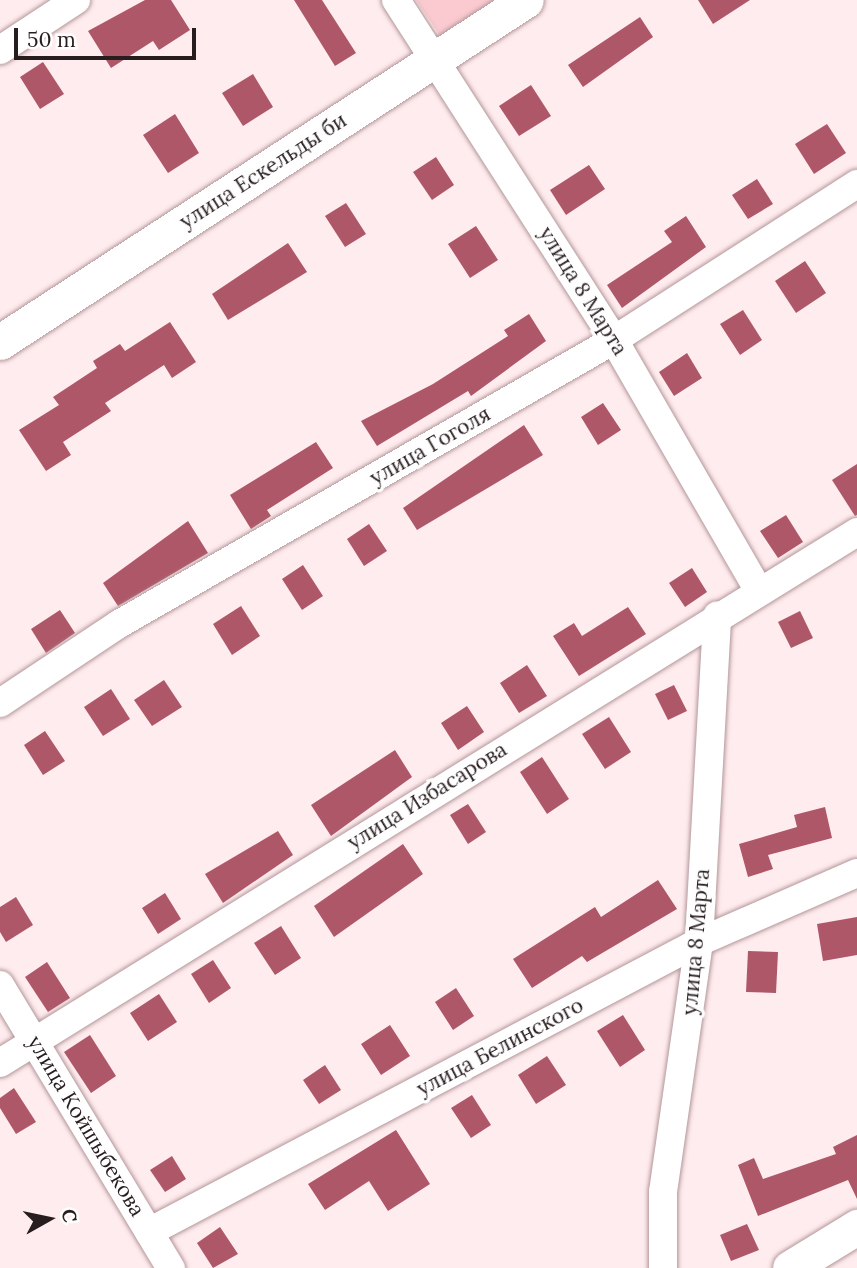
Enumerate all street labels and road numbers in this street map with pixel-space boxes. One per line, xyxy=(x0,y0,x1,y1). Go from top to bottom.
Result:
street label: улица Ескельды би xyxy=(175,108,351,234)
street label: улица 8 Марта xyxy=(533,222,633,360)
street label: улица Гоголя xyxy=(365,401,495,491)
street label: улица Избасарова xyxy=(343,737,511,855)
street label: улица 8 Марта xyxy=(677,868,715,1016)
street label: улица Белинского xyxy=(412,992,588,1102)
street label: улица Койшыбекова xyxy=(22,1031,150,1221)

